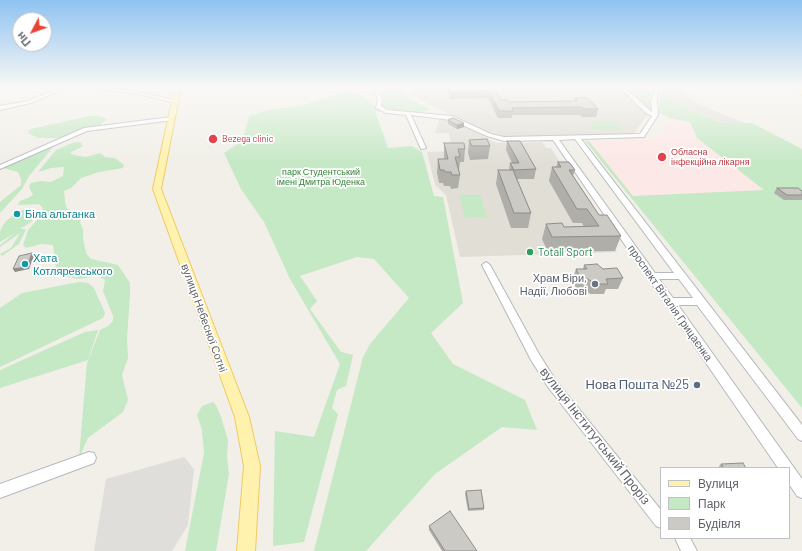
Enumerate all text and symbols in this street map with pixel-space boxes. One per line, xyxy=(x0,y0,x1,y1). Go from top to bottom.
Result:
north arrow xyxy=(12,12,52,52)
text: Пн xyxy=(14,30,33,49)
marker: Bezega clinic xyxy=(207,133,219,145)
place label: Bezega clinic xyxy=(222,134,273,144)
place label: Обласна інфекційна лікарня xyxy=(671,147,750,168)
marker: Обласна інфекційна лікарня xyxy=(656,151,668,163)
park label: парк Студентський імені Дмитра Юденка xyxy=(277,167,365,188)
place label: Біла альтанка xyxy=(25,207,95,221)
marker: Біла альтанка xyxy=(12,209,22,219)
street label: проспект Віталія Грицаєнка xyxy=(625,242,715,364)
place label: Totall Sport xyxy=(538,245,593,259)
marker: Totall Sport xyxy=(525,247,535,257)
place label: Хата Котляревського xyxy=(33,251,113,277)
marker: Хата Котляревського xyxy=(20,259,30,269)
street label: вулиця Небесної Сотні xyxy=(178,262,230,374)
place label: Храм Віри, Надії, Любові xyxy=(520,271,587,297)
marker: Храм Віри, Надії, Любові xyxy=(590,279,600,289)
street label: вулиця Інститутський Проріз xyxy=(537,364,653,508)
place label: Нова Пошта №25 xyxy=(586,377,689,393)
marker: Нова Пошта №25 xyxy=(692,380,702,390)
legend xyxy=(660,467,790,539)
text: Вулиця xyxy=(698,476,739,490)
text: Парк xyxy=(698,496,725,510)
text: Будівля xyxy=(698,516,740,530)

